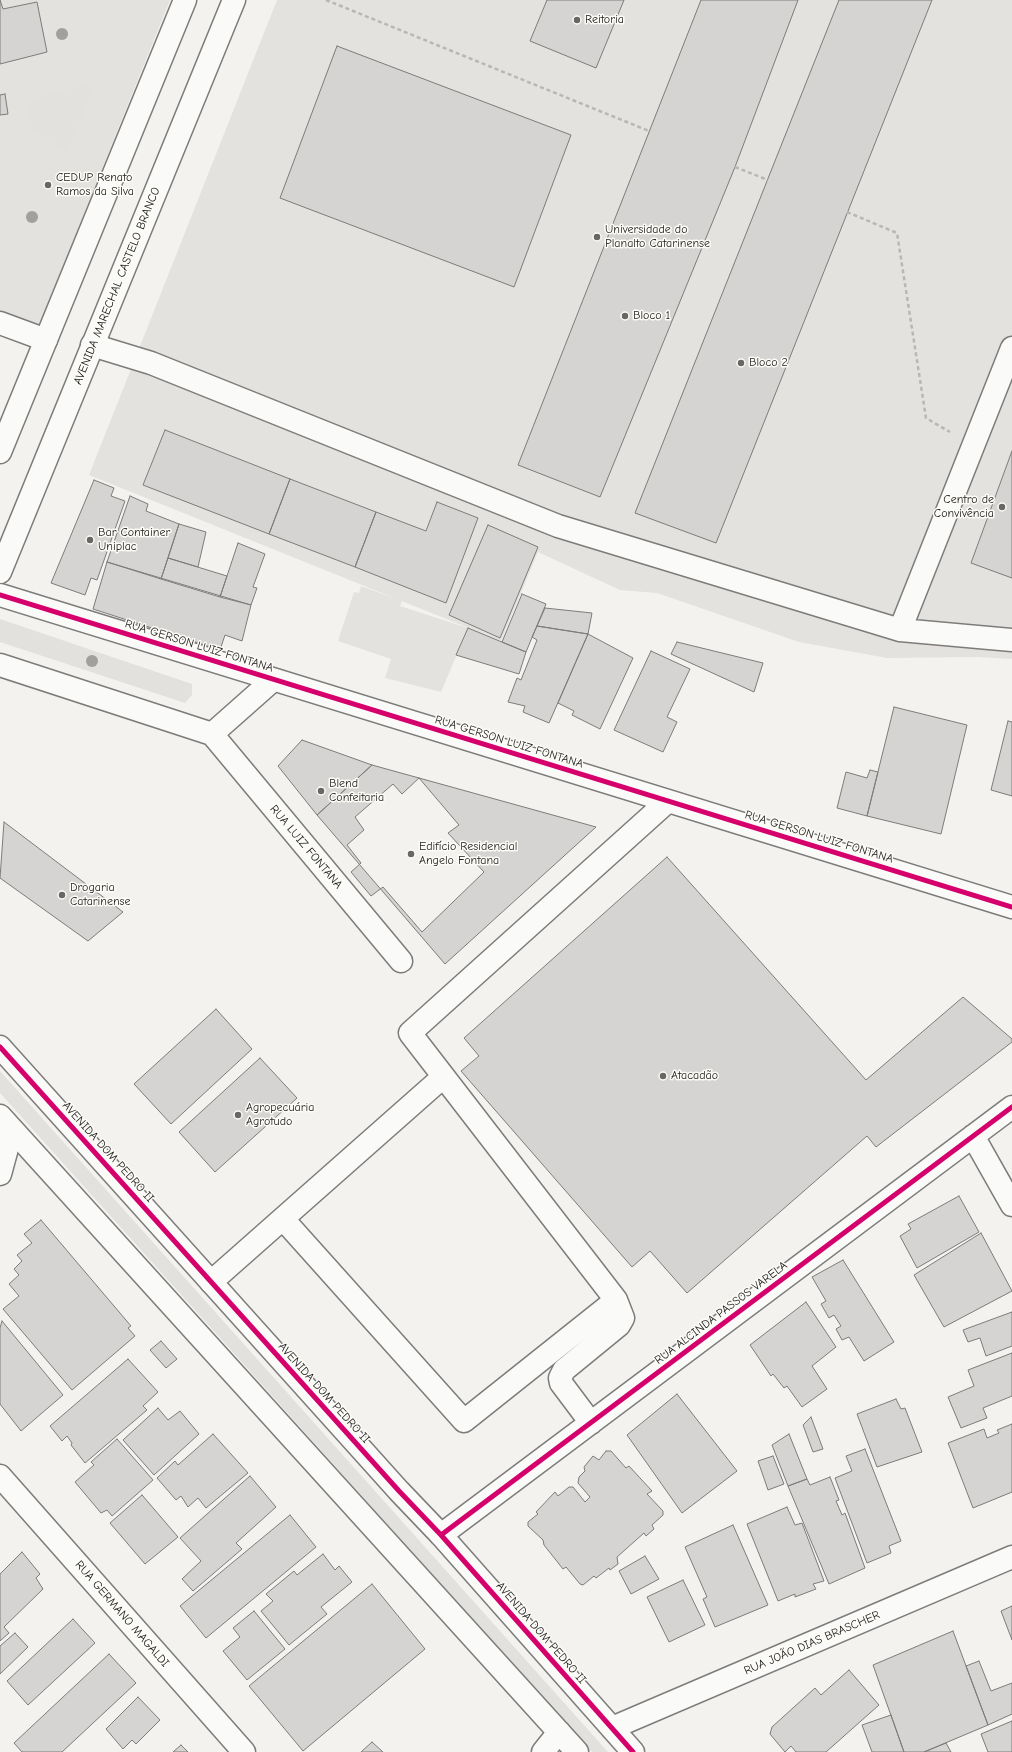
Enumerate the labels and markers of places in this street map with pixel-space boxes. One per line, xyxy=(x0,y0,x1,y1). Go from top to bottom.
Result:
place label: Reitoria xyxy=(585,13,624,27)
marker: Reitoria xyxy=(572,15,582,25)
place label: CEDUP Renato Ramos da Silva xyxy=(56,171,134,199)
marker: CEDUP Renato Ramos da Silva xyxy=(43,180,53,190)
place label: Universidade do Planalto Catarinense xyxy=(605,223,710,251)
marker: Universidade do Planalto Catarinense xyxy=(592,232,602,242)
place label: Bloco 1 xyxy=(633,309,670,323)
marker: Bloco 1 xyxy=(620,311,630,321)
place label: Bloco 2 xyxy=(749,356,788,370)
marker: Bloco 2 xyxy=(736,358,746,368)
place label: Centro de Convivência xyxy=(934,493,994,521)
marker: Centro de Convivência xyxy=(997,502,1007,512)
place label: Bar Container Uniplac xyxy=(98,526,170,554)
marker: Bar Container Uniplac xyxy=(85,535,95,545)
place label: Blend Confeitaria xyxy=(329,777,384,805)
marker: Blend Confeitaria xyxy=(316,786,326,796)
place label: Edifício Residencial Angelo Fontana xyxy=(419,840,517,868)
marker: Edifício Residencial Angelo Fontana xyxy=(406,849,416,859)
place label: Drogaria Catarinense xyxy=(70,881,131,909)
marker: Drogaria Catarinense xyxy=(57,890,67,900)
place label: Atacadão xyxy=(671,1069,718,1083)
marker: Atacadão xyxy=(658,1071,668,1081)
place label: Agropecuária Agrotudo xyxy=(246,1101,314,1129)
marker: Agropecuária Agrotudo xyxy=(233,1110,243,1120)

